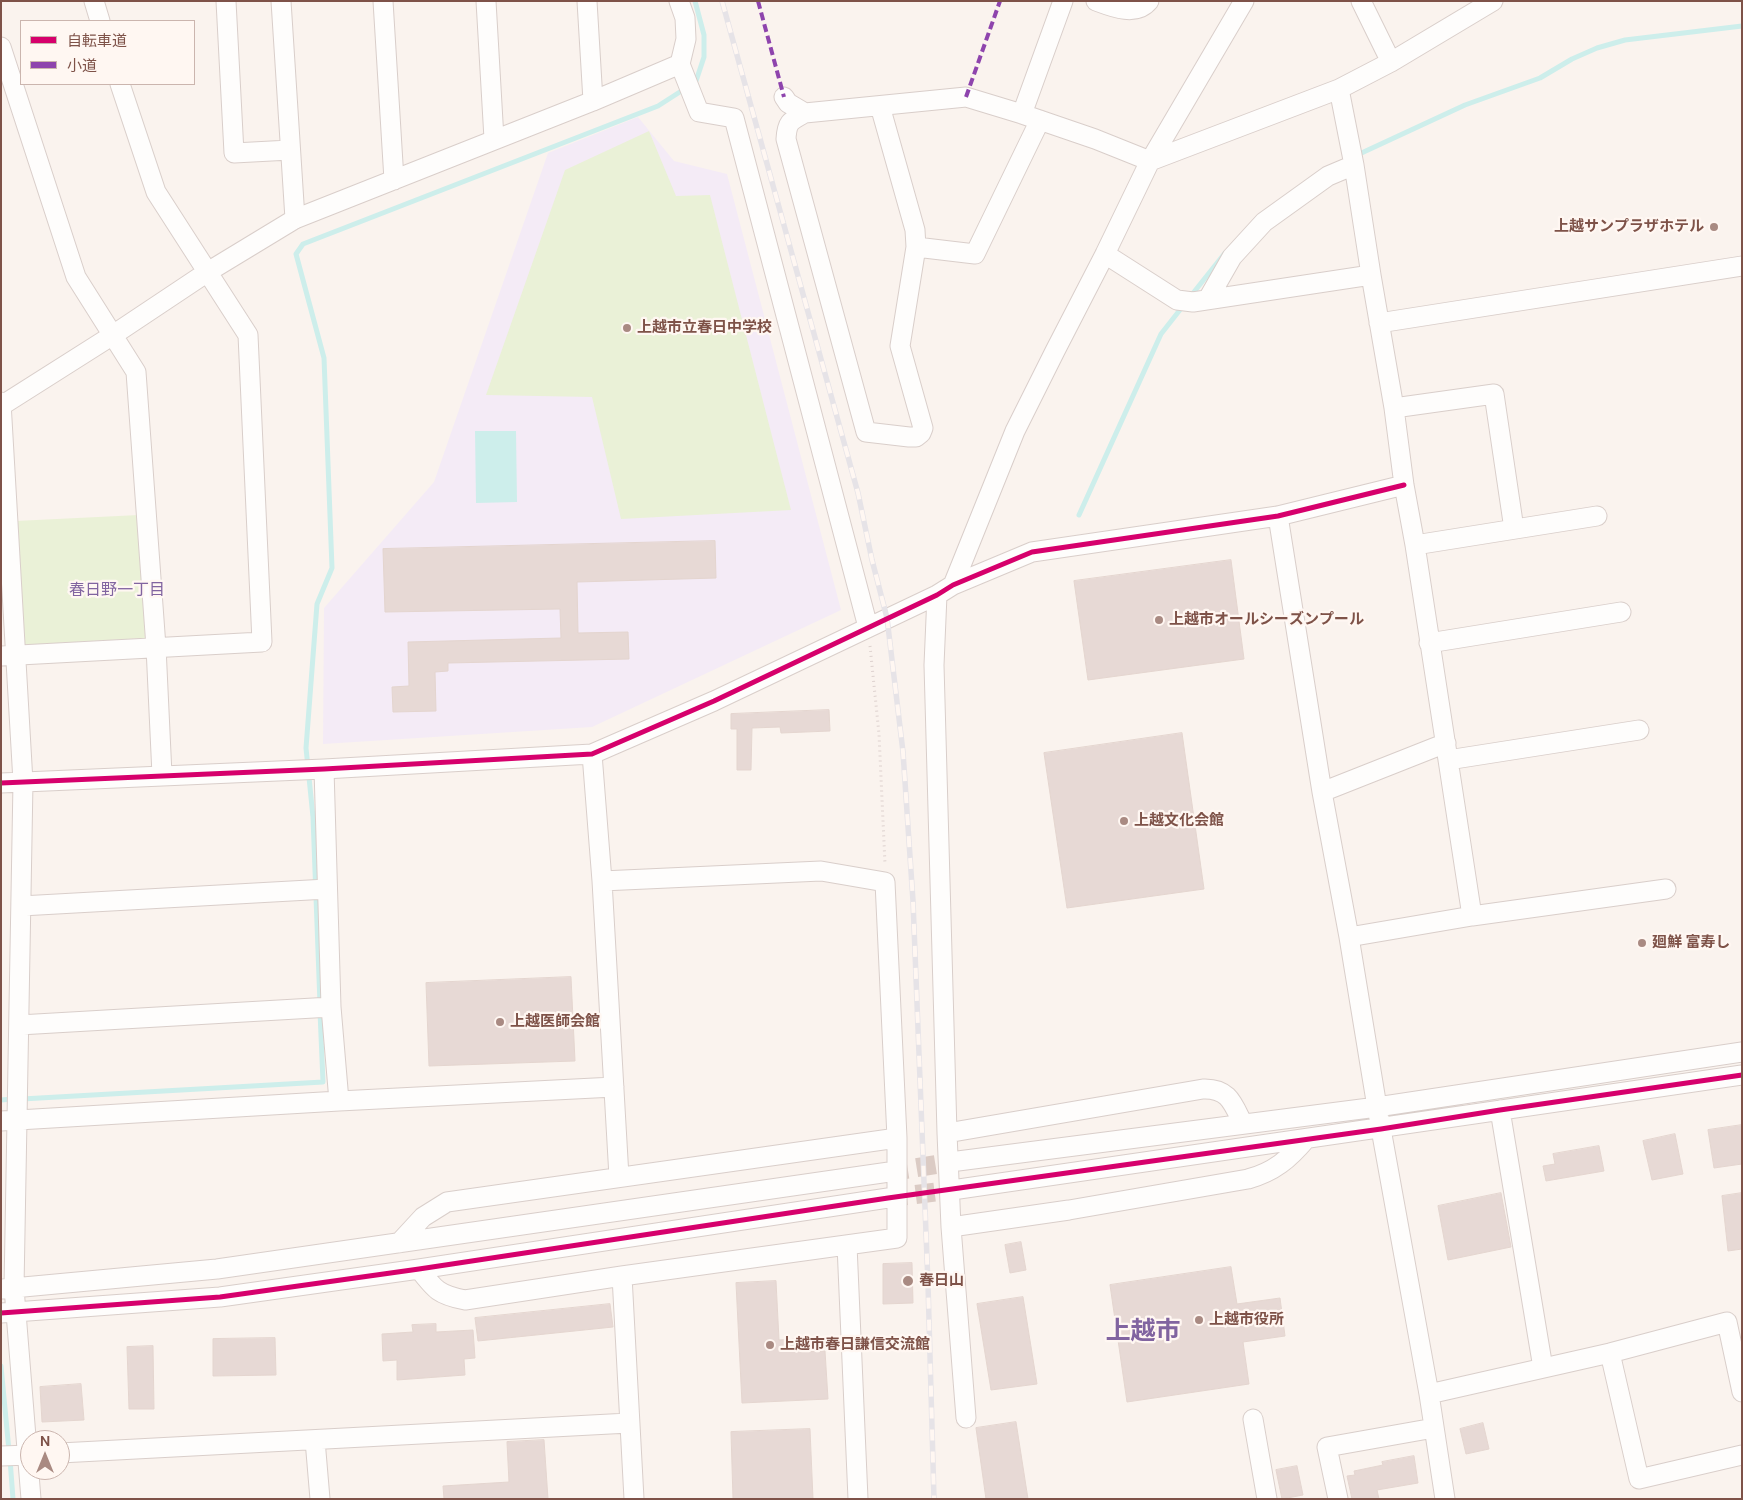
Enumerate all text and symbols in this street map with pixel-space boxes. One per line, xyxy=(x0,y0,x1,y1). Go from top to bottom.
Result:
legend xyxy=(20,20,195,85)
text: 自転車道 xyxy=(67,31,127,51)
text: 小道 xyxy=(67,56,97,76)
place label: 上越サンプラザホテル xyxy=(1554,218,1704,236)
marker: 上越サンプラザホテル xyxy=(1708,221,1720,233)
place label: 上越市立春日中学校 xyxy=(637,319,772,337)
marker: 上越市立春日中学校 xyxy=(621,322,633,334)
district label: 春日野一丁目 xyxy=(69,581,165,601)
place label: 上越市オールシーズンプール xyxy=(1169,611,1364,629)
marker: 上越市オールシーズンプール xyxy=(1153,614,1165,626)
place label: 上越文化会館 xyxy=(1134,812,1224,830)
marker: 上越文化会館 xyxy=(1118,815,1130,827)
place label: 廻鮮 富寿し xyxy=(1652,934,1731,952)
marker: 廻鮮 富寿し xyxy=(1636,937,1648,949)
place label: 上越医師会館 xyxy=(510,1013,600,1031)
marker: 上越医師会館 xyxy=(494,1016,506,1028)
place label: 春日山 xyxy=(919,1272,964,1290)
marker: 春日山 xyxy=(901,1274,915,1288)
place label: 上越市役所 xyxy=(1209,1311,1284,1329)
marker: 上越市役所 xyxy=(1193,1314,1205,1326)
district label: 上越市 xyxy=(1106,1317,1180,1347)
place label: 上越市春日謙信交流館 xyxy=(780,1336,930,1354)
marker: 上越市春日謙信交流館 xyxy=(764,1339,776,1351)
north arrow xyxy=(20,1430,70,1480)
text: N xyxy=(40,1432,50,1450)

